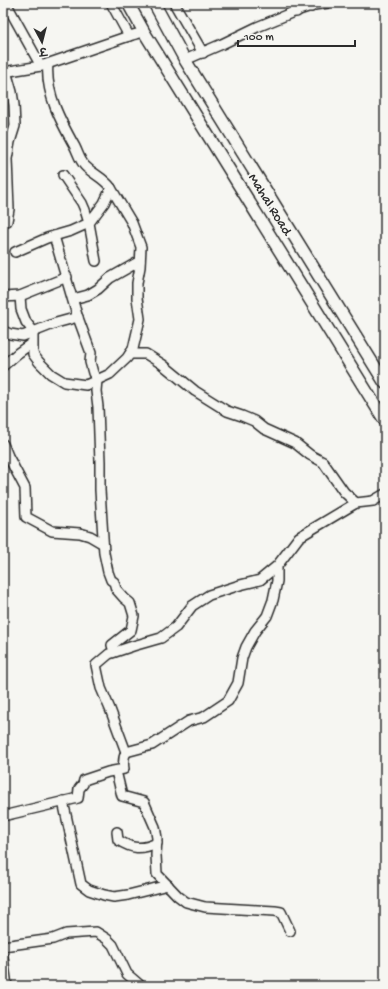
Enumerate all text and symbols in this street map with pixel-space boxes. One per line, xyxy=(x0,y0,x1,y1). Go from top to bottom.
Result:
north arrow xyxy=(22,22,62,62)
scale bar xyxy=(238,22,355,48)
text: 100 m xyxy=(243,31,274,45)
text: उ xyxy=(37,43,48,58)
street label: Mahal Road xyxy=(243,171,296,241)

